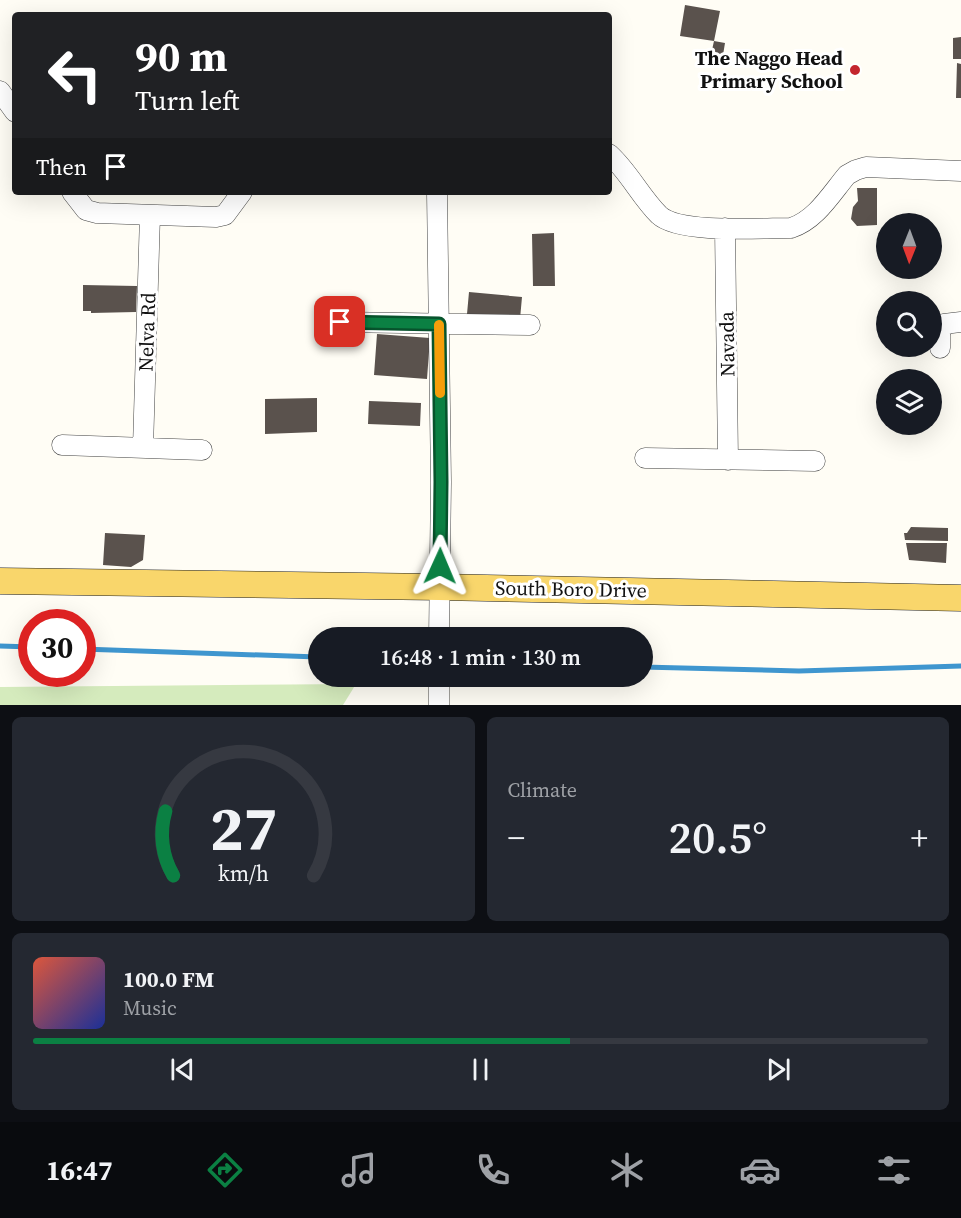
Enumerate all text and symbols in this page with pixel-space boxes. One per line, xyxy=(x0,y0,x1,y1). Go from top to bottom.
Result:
text: 90 m xyxy=(135,27,228,85)
icon: left xyxy=(36,36,114,114)
place label: The Naggo Head Primary School xyxy=(695,44,843,95)
marker: The Naggo Head Primary School xyxy=(848,63,862,77)
text: Turn left xyxy=(135,82,239,119)
icon: arrive xyxy=(99,150,132,183)
text: Then xyxy=(36,152,87,182)
north arrow xyxy=(876,213,942,279)
map controls xyxy=(876,213,942,435)
street label: Nelva Rd xyxy=(132,291,162,372)
button: search xyxy=(876,291,942,357)
pin xyxy=(314,296,365,347)
icon: arrive xyxy=(323,305,356,338)
street label: Navada xyxy=(712,310,742,377)
button: layers xyxy=(876,369,942,435)
position arrow xyxy=(408,534,472,598)
street label: South Boro Drive xyxy=(495,574,647,604)
speed limit sign: 30 xyxy=(18,609,96,687)
text: 16:48 · 1 min · 130 m xyxy=(380,642,581,672)
text: Climate xyxy=(508,776,577,804)
text: 27 xyxy=(209,785,277,871)
text: 20.5° xyxy=(669,806,767,868)
text: − xyxy=(508,815,525,860)
text: + xyxy=(911,815,928,860)
text: km/h xyxy=(218,859,269,888)
text: 100.0 FM xyxy=(123,964,214,994)
text: Music xyxy=(123,994,177,1022)
icon: previous xyxy=(166,1053,199,1086)
icon: pause xyxy=(464,1053,497,1086)
icon: next xyxy=(762,1053,795,1086)
icon: directions xyxy=(204,1149,246,1191)
icon: music xyxy=(338,1149,380,1191)
icon: phone xyxy=(472,1149,514,1191)
icon: climate xyxy=(606,1149,648,1191)
icon: car xyxy=(739,1149,781,1191)
icon: filters xyxy=(873,1149,915,1191)
text: 16:47 xyxy=(46,1152,113,1189)

